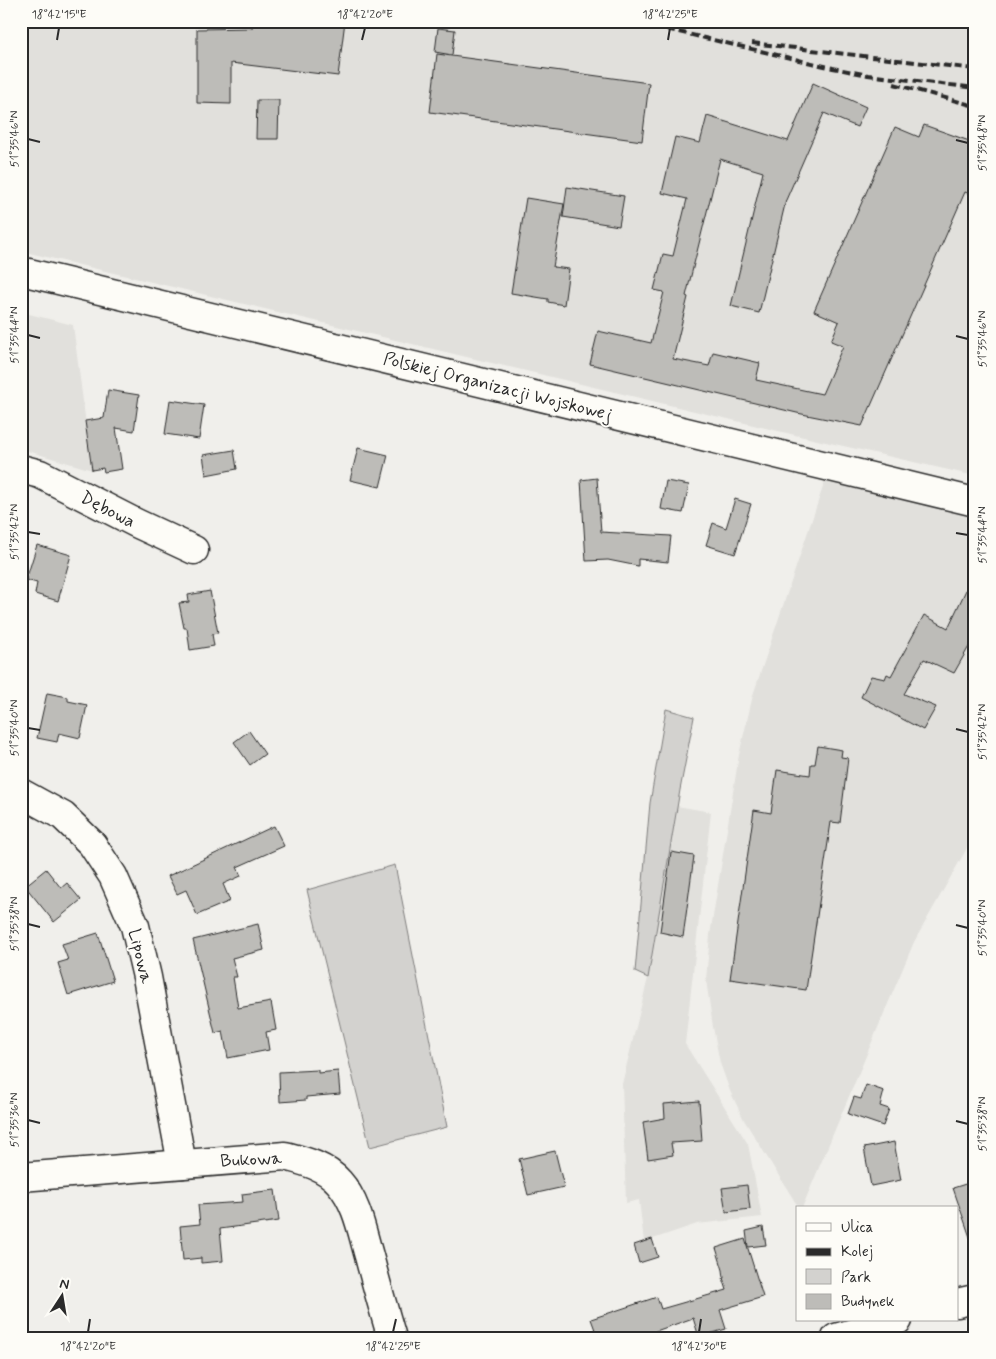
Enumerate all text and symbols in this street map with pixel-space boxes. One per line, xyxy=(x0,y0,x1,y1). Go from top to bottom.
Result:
text: 18°42'15"E xyxy=(32,7,87,23)
text: 18°42'20"E xyxy=(337,7,393,23)
text: 18°42'25"E xyxy=(642,7,698,23)
text: 51°35'46"N xyxy=(7,111,23,167)
text: 51°35'48"N xyxy=(975,115,991,171)
text: 51°35'44"N xyxy=(7,306,23,364)
text: 51°35'46"N xyxy=(975,311,991,367)
street label: Polskiej Organizacji Wojskowej xyxy=(381,347,615,427)
street label: Dębowa xyxy=(76,486,139,534)
text: 51°35'42"N xyxy=(7,504,23,560)
text: 51°35'44"N xyxy=(975,506,991,564)
text: 51°35'40"N xyxy=(7,700,23,757)
text: 51°35'42"N xyxy=(975,704,991,760)
text: 51°35'38"N xyxy=(7,896,23,952)
text: 51°35'40"N xyxy=(975,900,991,957)
street label: Lipowa xyxy=(122,926,158,986)
text: 51°35'36"N xyxy=(7,1092,23,1148)
text: 51°35'38"N xyxy=(975,1096,991,1152)
street label: Bukowa xyxy=(220,1146,283,1174)
legend xyxy=(796,1206,958,1322)
text: Ulica xyxy=(841,1218,874,1238)
text: Kolej xyxy=(841,1242,873,1262)
text: Park xyxy=(841,1268,871,1288)
north arrow xyxy=(38,1272,88,1322)
text: N xyxy=(58,1274,71,1294)
text: Budynek xyxy=(841,1292,895,1312)
text: 18°42'20"E xyxy=(60,1339,116,1355)
text: 18°42'25"E xyxy=(365,1339,421,1355)
text: 18°42'30"E xyxy=(671,1339,727,1355)

